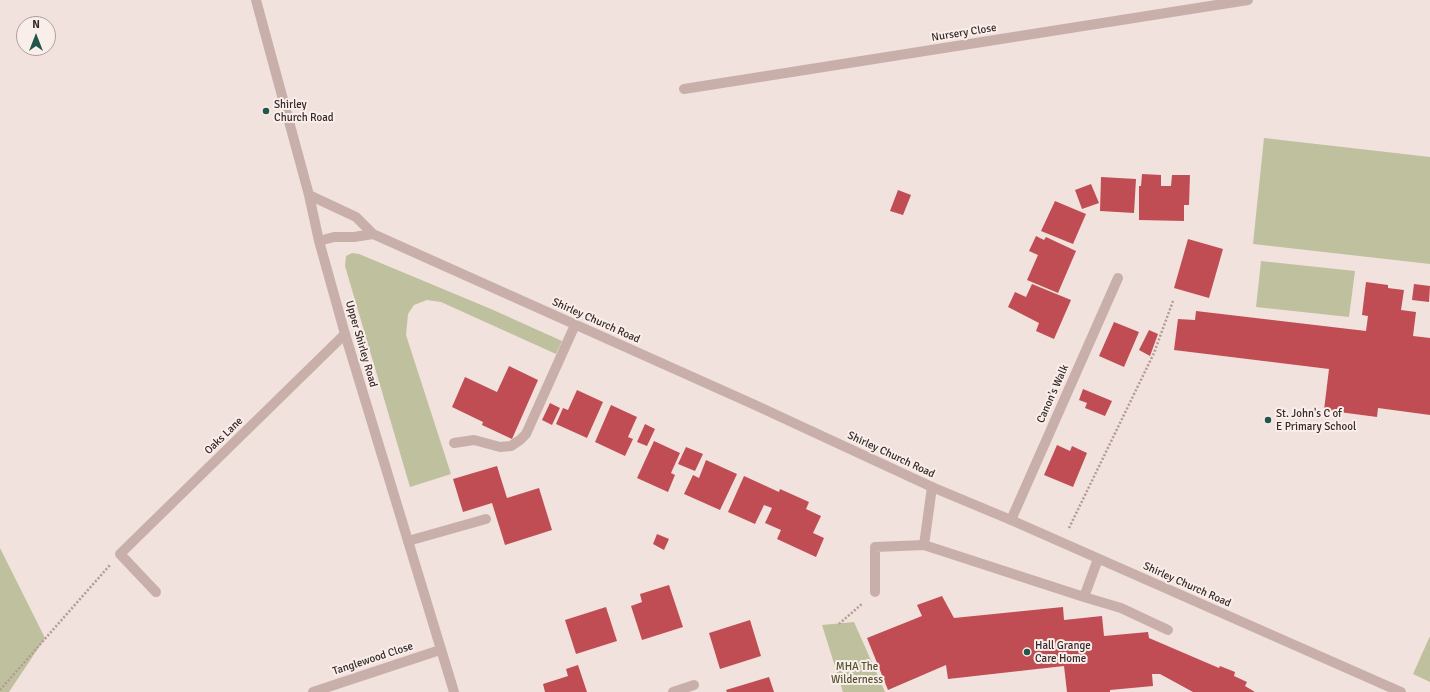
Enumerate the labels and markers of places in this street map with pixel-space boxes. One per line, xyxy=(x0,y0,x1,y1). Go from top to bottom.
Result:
place label: Shirley Church Road xyxy=(274,98,334,124)
marker: Shirley Church Road xyxy=(261,106,271,116)
place label: St. John's C of E Primary School xyxy=(1276,407,1356,433)
marker: St. John's C of E Primary School xyxy=(1263,415,1273,425)
place label: Hall Grange Care Home xyxy=(1035,639,1091,665)
marker: Hall Grange Care Home xyxy=(1022,647,1032,657)

